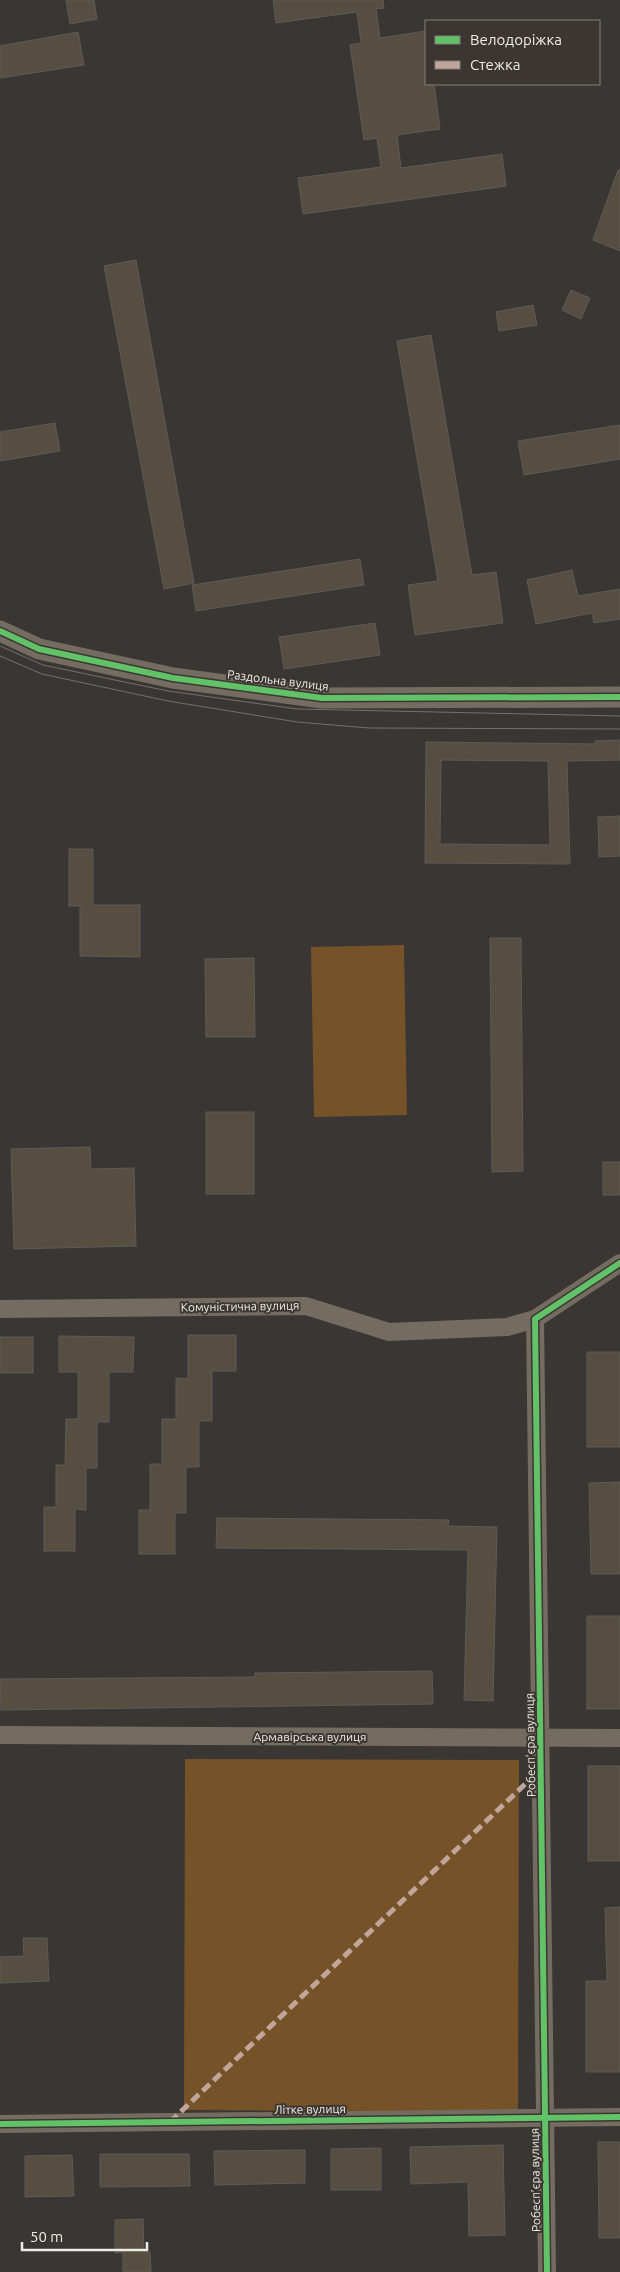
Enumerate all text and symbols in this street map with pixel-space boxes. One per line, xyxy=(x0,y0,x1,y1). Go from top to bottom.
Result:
legend xyxy=(425,20,600,85)
text: Велодоріжка xyxy=(470,31,562,48)
text: Стежка xyxy=(470,56,520,73)
street label: Раздольна вулиця xyxy=(227,667,329,693)
street label: Комуністична вулиця xyxy=(181,1298,299,1314)
street label: Робесп’єра вулиця xyxy=(523,1693,537,1797)
street label: Армавірська вулиця xyxy=(254,1730,366,1743)
street label: Літке вулиця xyxy=(274,2102,346,2116)
street label: Робесп’єра вулиця xyxy=(528,2128,542,2232)
scale bar xyxy=(22,2220,148,2252)
text: 50 m xyxy=(30,2228,63,2245)

